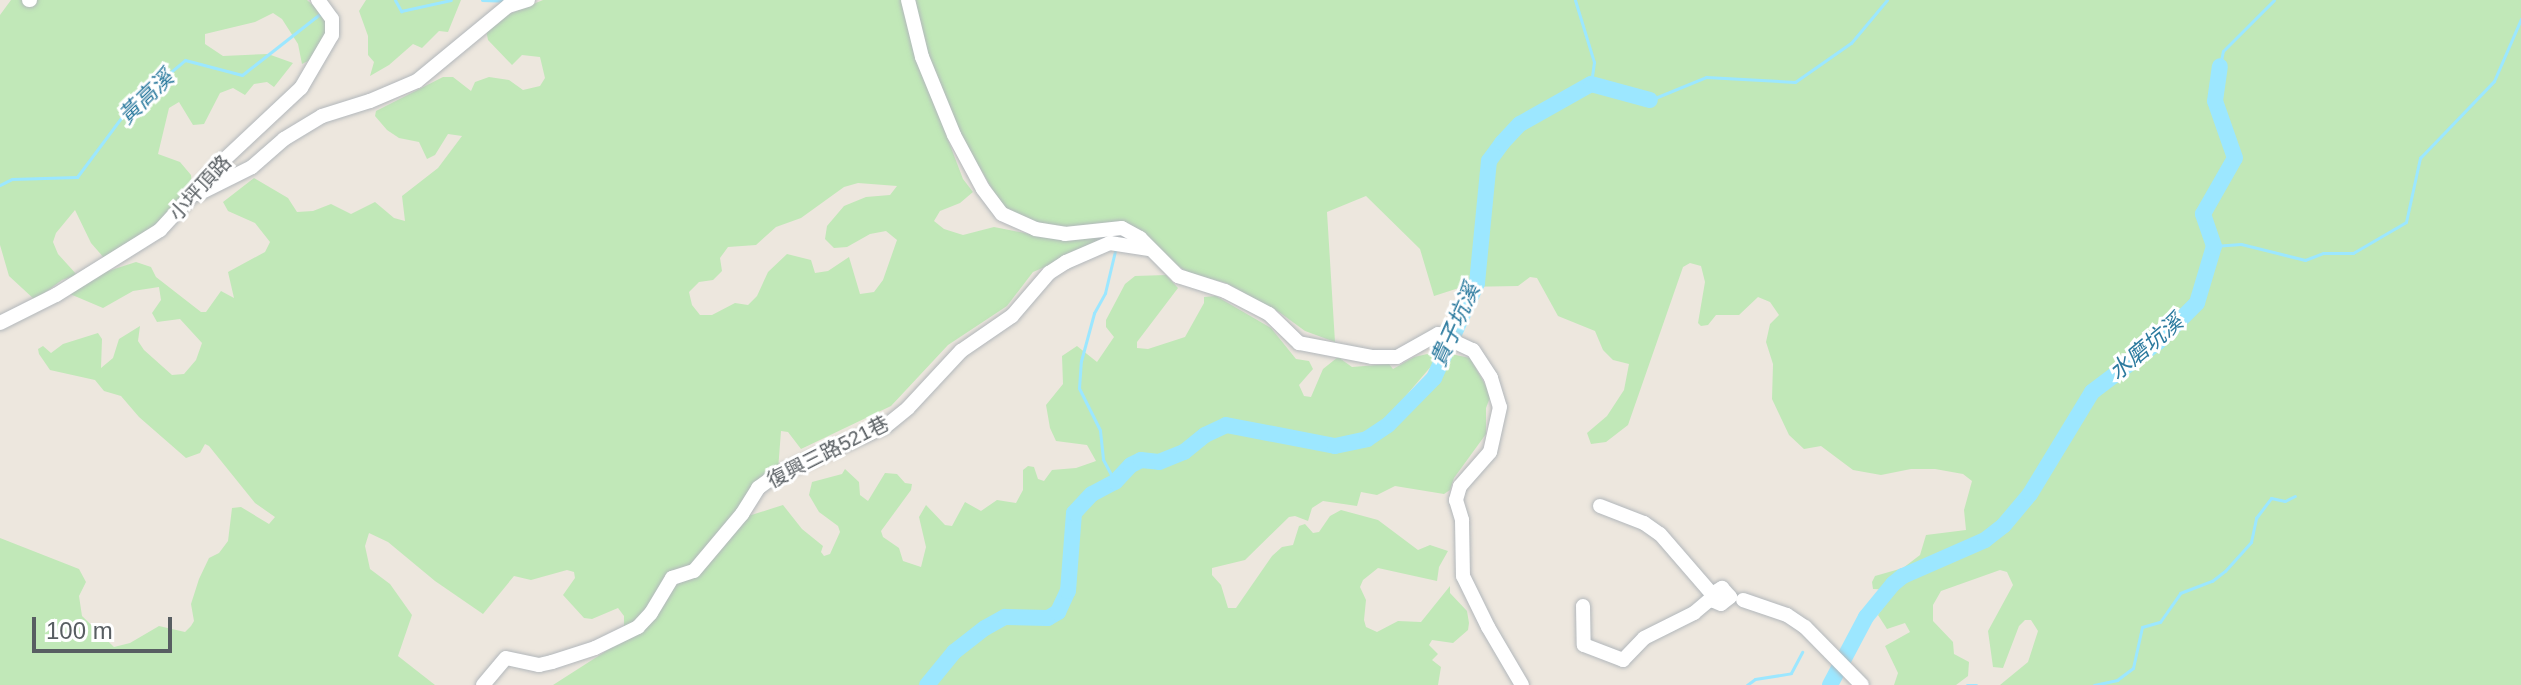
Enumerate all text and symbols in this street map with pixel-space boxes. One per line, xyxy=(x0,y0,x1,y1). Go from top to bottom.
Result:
water label: 黃高溪 xyxy=(113,65,179,129)
street label: 小坪頂路 xyxy=(164,151,236,225)
water label: 貴子坑溪 xyxy=(1425,279,1485,371)
water label: 水磨坑溪 xyxy=(2104,309,2188,385)
street label: 復興三路521巷 xyxy=(763,411,893,493)
scale bar xyxy=(36,601,176,651)
text: 100 m xyxy=(46,617,113,644)

